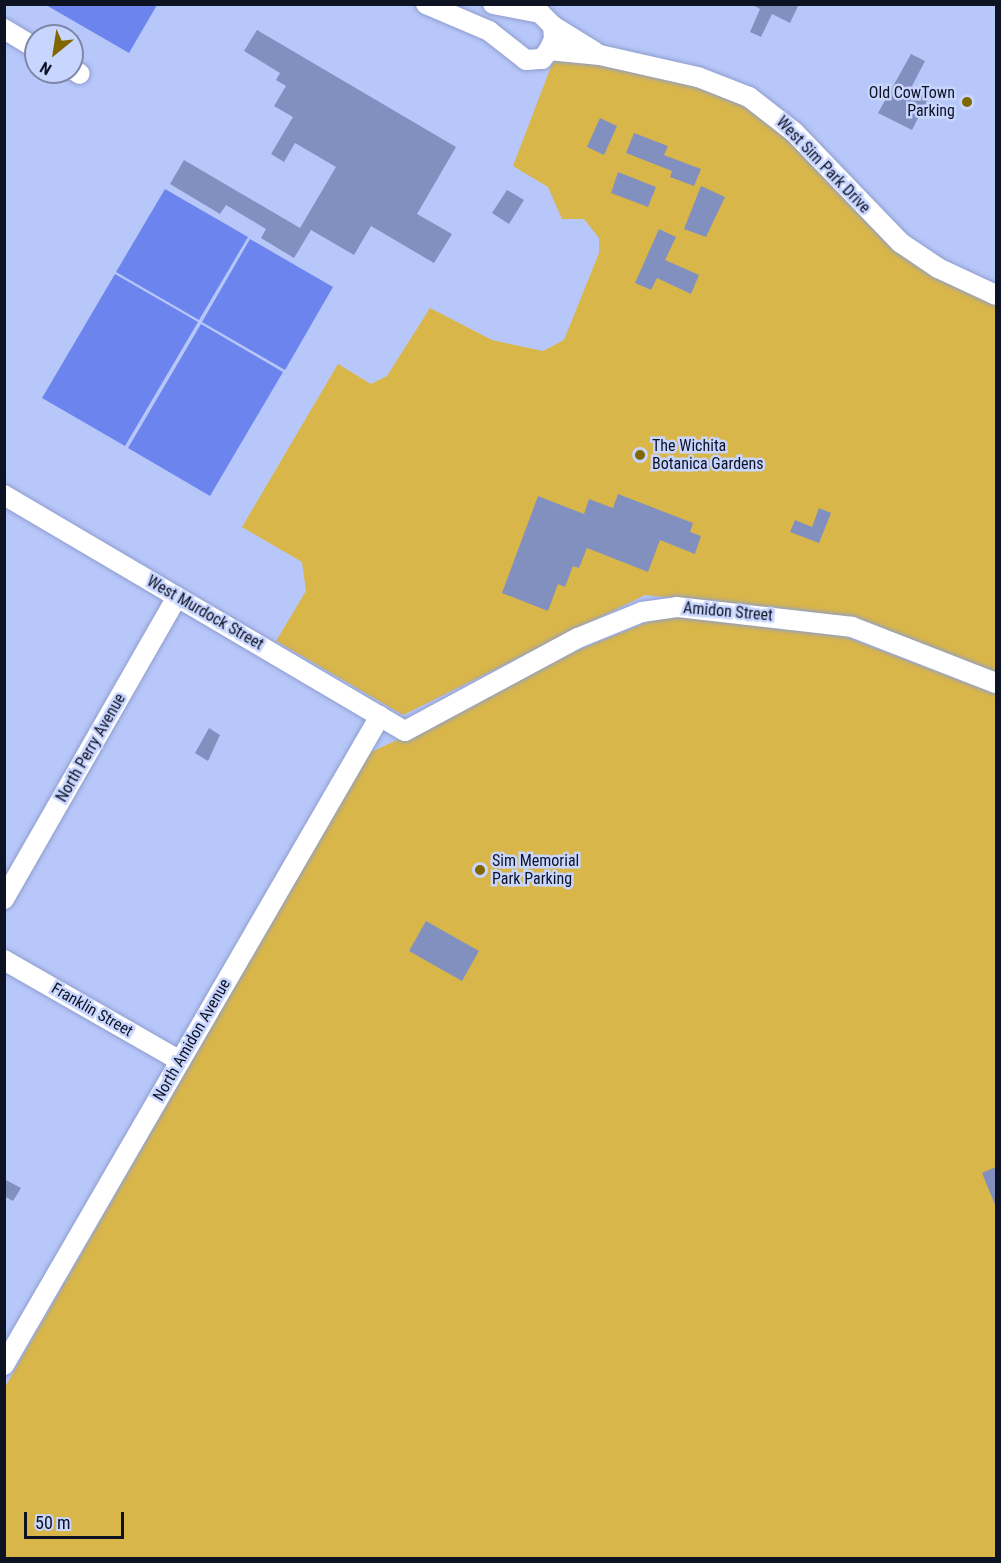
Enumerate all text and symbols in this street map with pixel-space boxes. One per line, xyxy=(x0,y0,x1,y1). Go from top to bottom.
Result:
north arrow xyxy=(24,24,84,84)
text: N xyxy=(37,58,55,79)
place label: Old CowTown Parking xyxy=(869,83,955,121)
marker: Old CowTown Parking xyxy=(960,95,974,109)
street label: West Sim Park Drive xyxy=(772,113,874,217)
place label: The Wichita Botanica Gardens xyxy=(652,436,764,474)
marker: The Wichita Botanica Gardens xyxy=(633,448,647,462)
street label: West Murdock Street xyxy=(143,572,267,654)
street label: Amidon Street xyxy=(682,599,774,625)
street label: North Perry Avenue xyxy=(52,690,130,806)
place label: Sim Memorial Park Parking xyxy=(492,851,579,889)
marker: Sim Memorial Park Parking xyxy=(473,863,487,877)
street label: North Amidon Avenue xyxy=(149,976,235,1104)
street label: Franklin Street xyxy=(48,979,136,1041)
scale bar xyxy=(27,1500,128,1538)
text: 50 m xyxy=(35,1512,70,1533)

